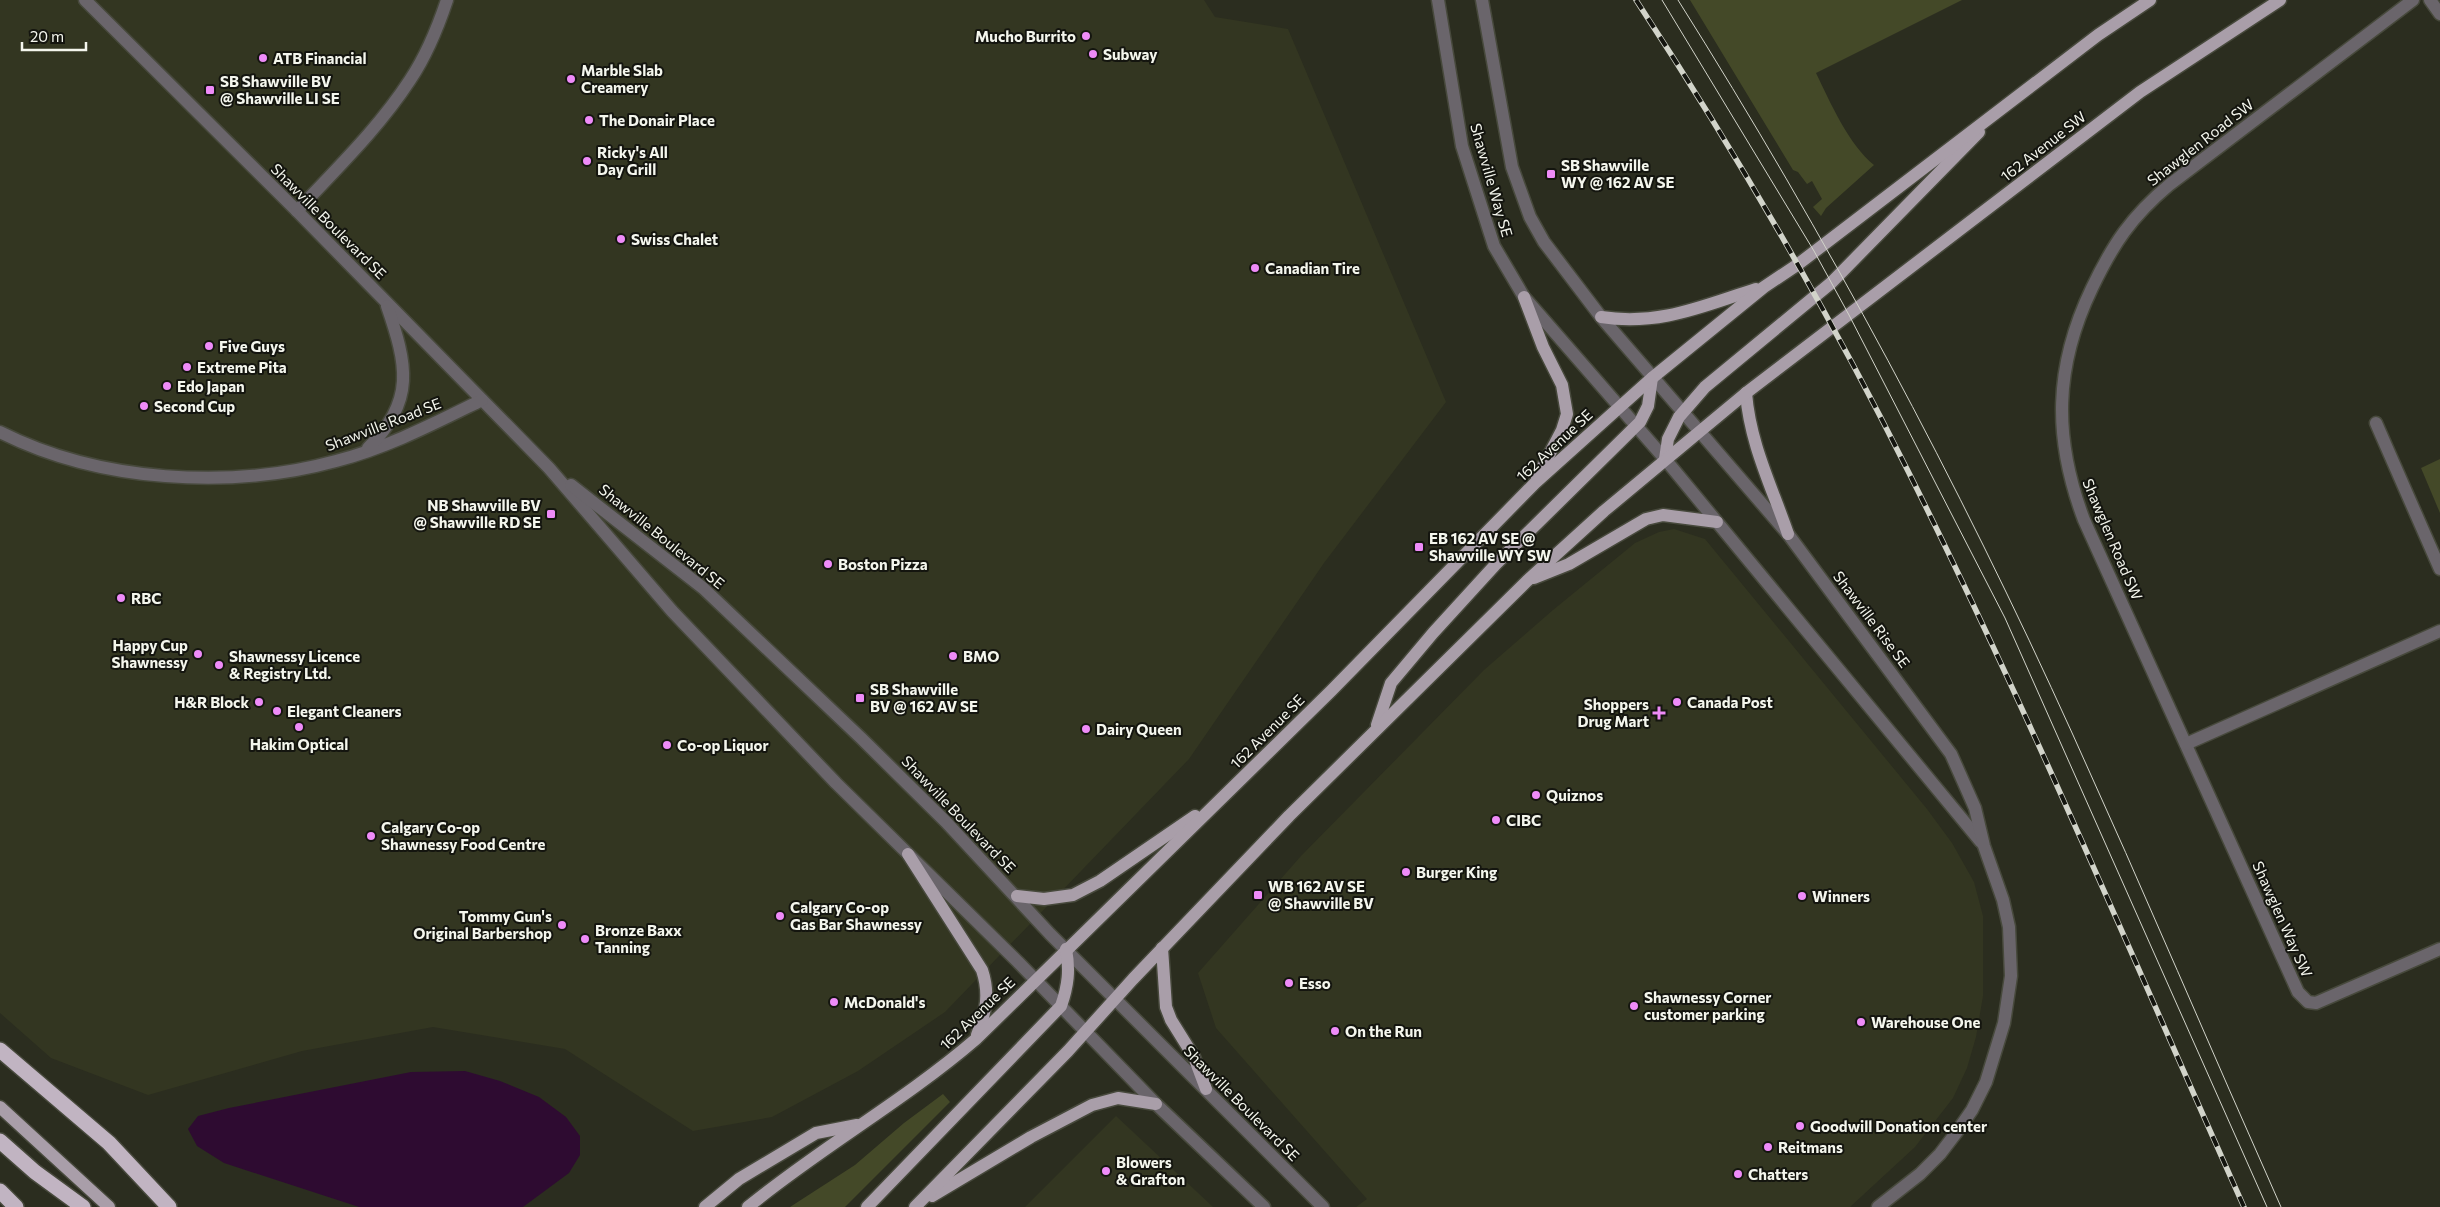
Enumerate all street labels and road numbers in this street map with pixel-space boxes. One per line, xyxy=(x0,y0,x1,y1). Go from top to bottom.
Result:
street label: Shawglen Road SW xyxy=(2143,95,2257,189)
street label: 162 Avenue SW xyxy=(1997,107,2089,185)
street label: Shawville Way SE xyxy=(1467,121,1517,239)
street label: Shawville Boulevard SE xyxy=(267,159,391,283)
street label: Shawville Road SE xyxy=(323,394,444,454)
street label: 162 Avenue SE xyxy=(1512,405,1596,485)
street label: Shawglen Road SW xyxy=(2079,476,2147,602)
street label: Shawville Boulevard SE xyxy=(596,480,728,592)
street label: Shawville Rise SE xyxy=(1830,567,1914,671)
street label: 162 Avenue SE xyxy=(1226,690,1308,772)
street label: Shawville Boulevard SE xyxy=(898,752,1020,876)
street label: Shawglen Way SW xyxy=(2249,858,2317,980)
street label: 162 Avenue SE xyxy=(936,973,1018,1053)
street label: Shawville Boulevard SE xyxy=(1180,1041,1304,1165)

